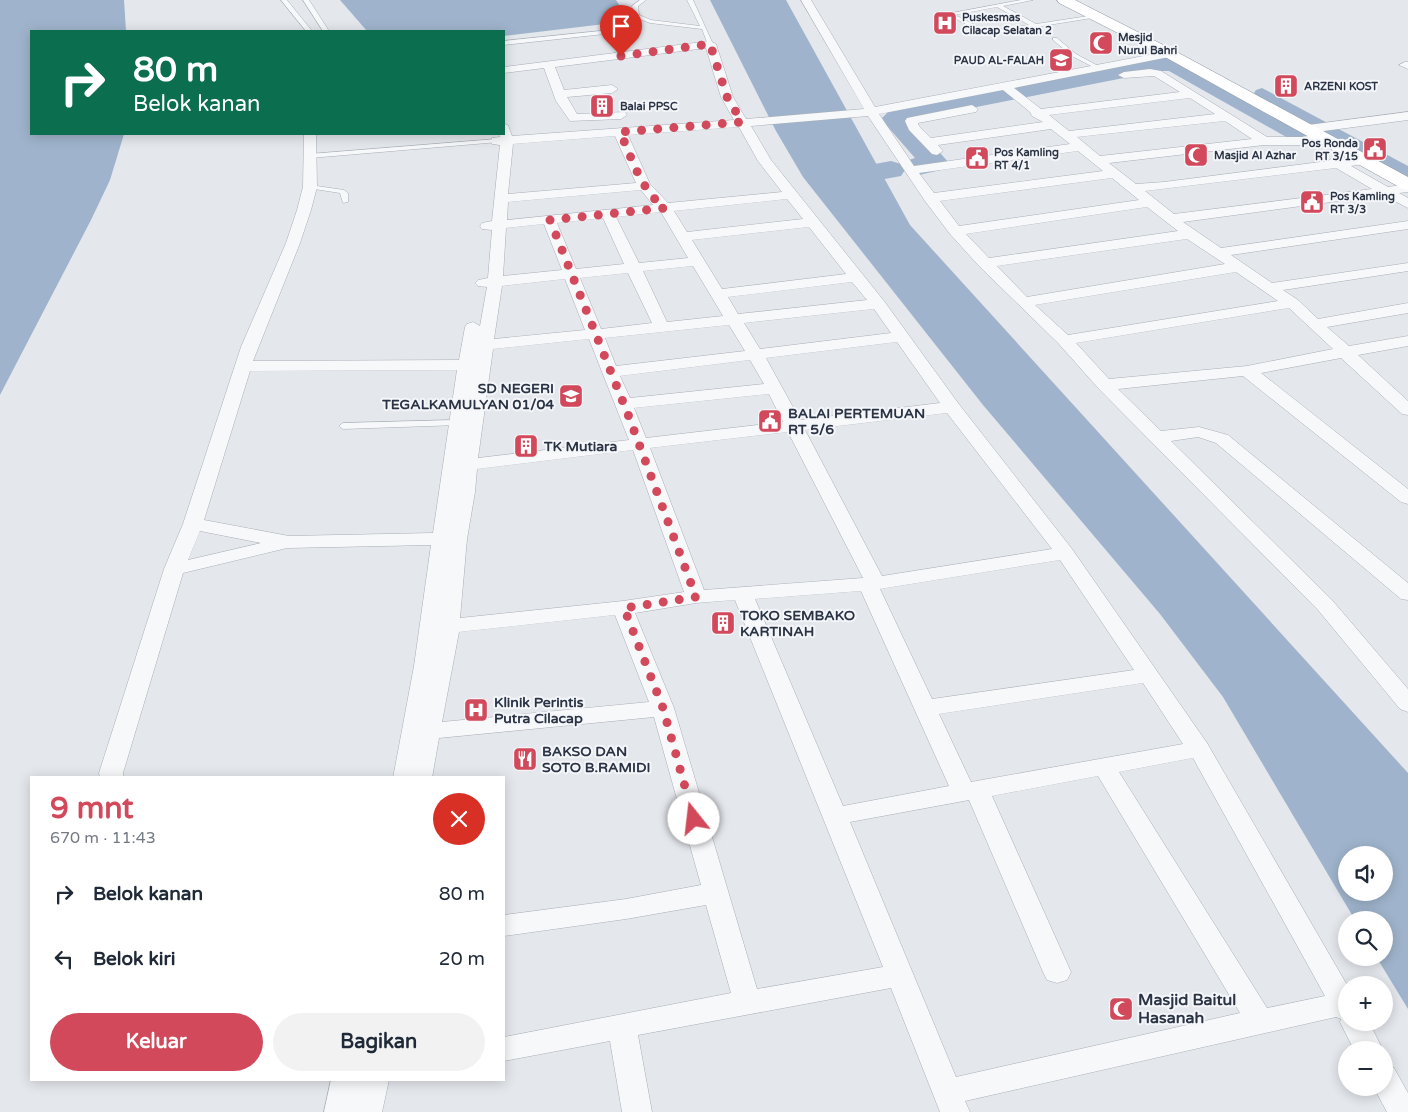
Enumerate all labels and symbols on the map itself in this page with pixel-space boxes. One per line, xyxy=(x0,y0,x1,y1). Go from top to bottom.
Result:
pin xyxy=(600,5,642,56)
hospital icon: Puskesmas Cilacap Selatan 2 xyxy=(932,10,958,36)
place label: Puskesmas Cilacap Selatan 2 xyxy=(962,11,1052,38)
mosque icon: Mesjid Nurul Bahri xyxy=(1088,30,1114,56)
place label: Mesjid Nurul Bahri xyxy=(1118,31,1178,57)
school or university icon: PAUD AL-FALAH xyxy=(1048,47,1074,73)
place label: PAUD AL-FALAH xyxy=(954,54,1044,67)
building icon: ARZENI KOST xyxy=(1273,73,1299,99)
place label: ARZENI KOST xyxy=(1304,80,1378,93)
building icon: Balai PPSC xyxy=(589,93,615,119)
place label: Balai PPSC xyxy=(620,100,678,113)
public building icon: Pos Ronda RT 3/15 xyxy=(1362,136,1388,162)
place label: Pos Ronda RT 3/15 xyxy=(1302,137,1358,163)
mosque icon: Masjid Al Azhar xyxy=(1183,142,1209,168)
public building icon: Pos Kamling RT 4/1 xyxy=(964,145,990,171)
place label: Pos Kamling RT 4/1 xyxy=(994,146,1059,172)
place label: Masjid Al Azhar xyxy=(1214,149,1297,163)
public building icon: Pos Kamling RT 3/3 xyxy=(1299,189,1325,215)
place label: Pos Kamling RT 3/3 xyxy=(1330,190,1395,216)
place label: SD NEGERI TEGALKAMULYAN 01/04 xyxy=(381,380,554,413)
school or university icon: SD NEGERI TEGALKAMULYAN 01/04 xyxy=(558,383,584,409)
place label: BALAI PERTEMUAN RT 5/6 xyxy=(788,405,925,438)
public building icon: BALAI PERTEMUAN RT 5/6 xyxy=(757,408,783,434)
building icon: TK Mutiara xyxy=(513,433,539,459)
place label: TK Mutiara xyxy=(543,438,617,455)
place label: TOKO SEMBAKO KARTINAH xyxy=(739,607,855,640)
building icon: TOKO SEMBAKO KARTINAH xyxy=(710,610,736,636)
place label: Klinik Perintis Putra Cilacap xyxy=(494,694,584,727)
hospital icon: Klinik Perintis Putra Cilacap xyxy=(463,697,489,723)
place label: BAKSO DAN SOTO B.RAMIDI xyxy=(542,743,651,776)
restaurant icon: BAKSO DAN SOTO B.RAMIDI xyxy=(512,746,538,772)
position arrow xyxy=(667,792,719,844)
place label: Masjid Baitul Hasanah xyxy=(1138,990,1236,1028)
mosque icon: Masjid Baitul Hasanah xyxy=(1108,996,1134,1022)

